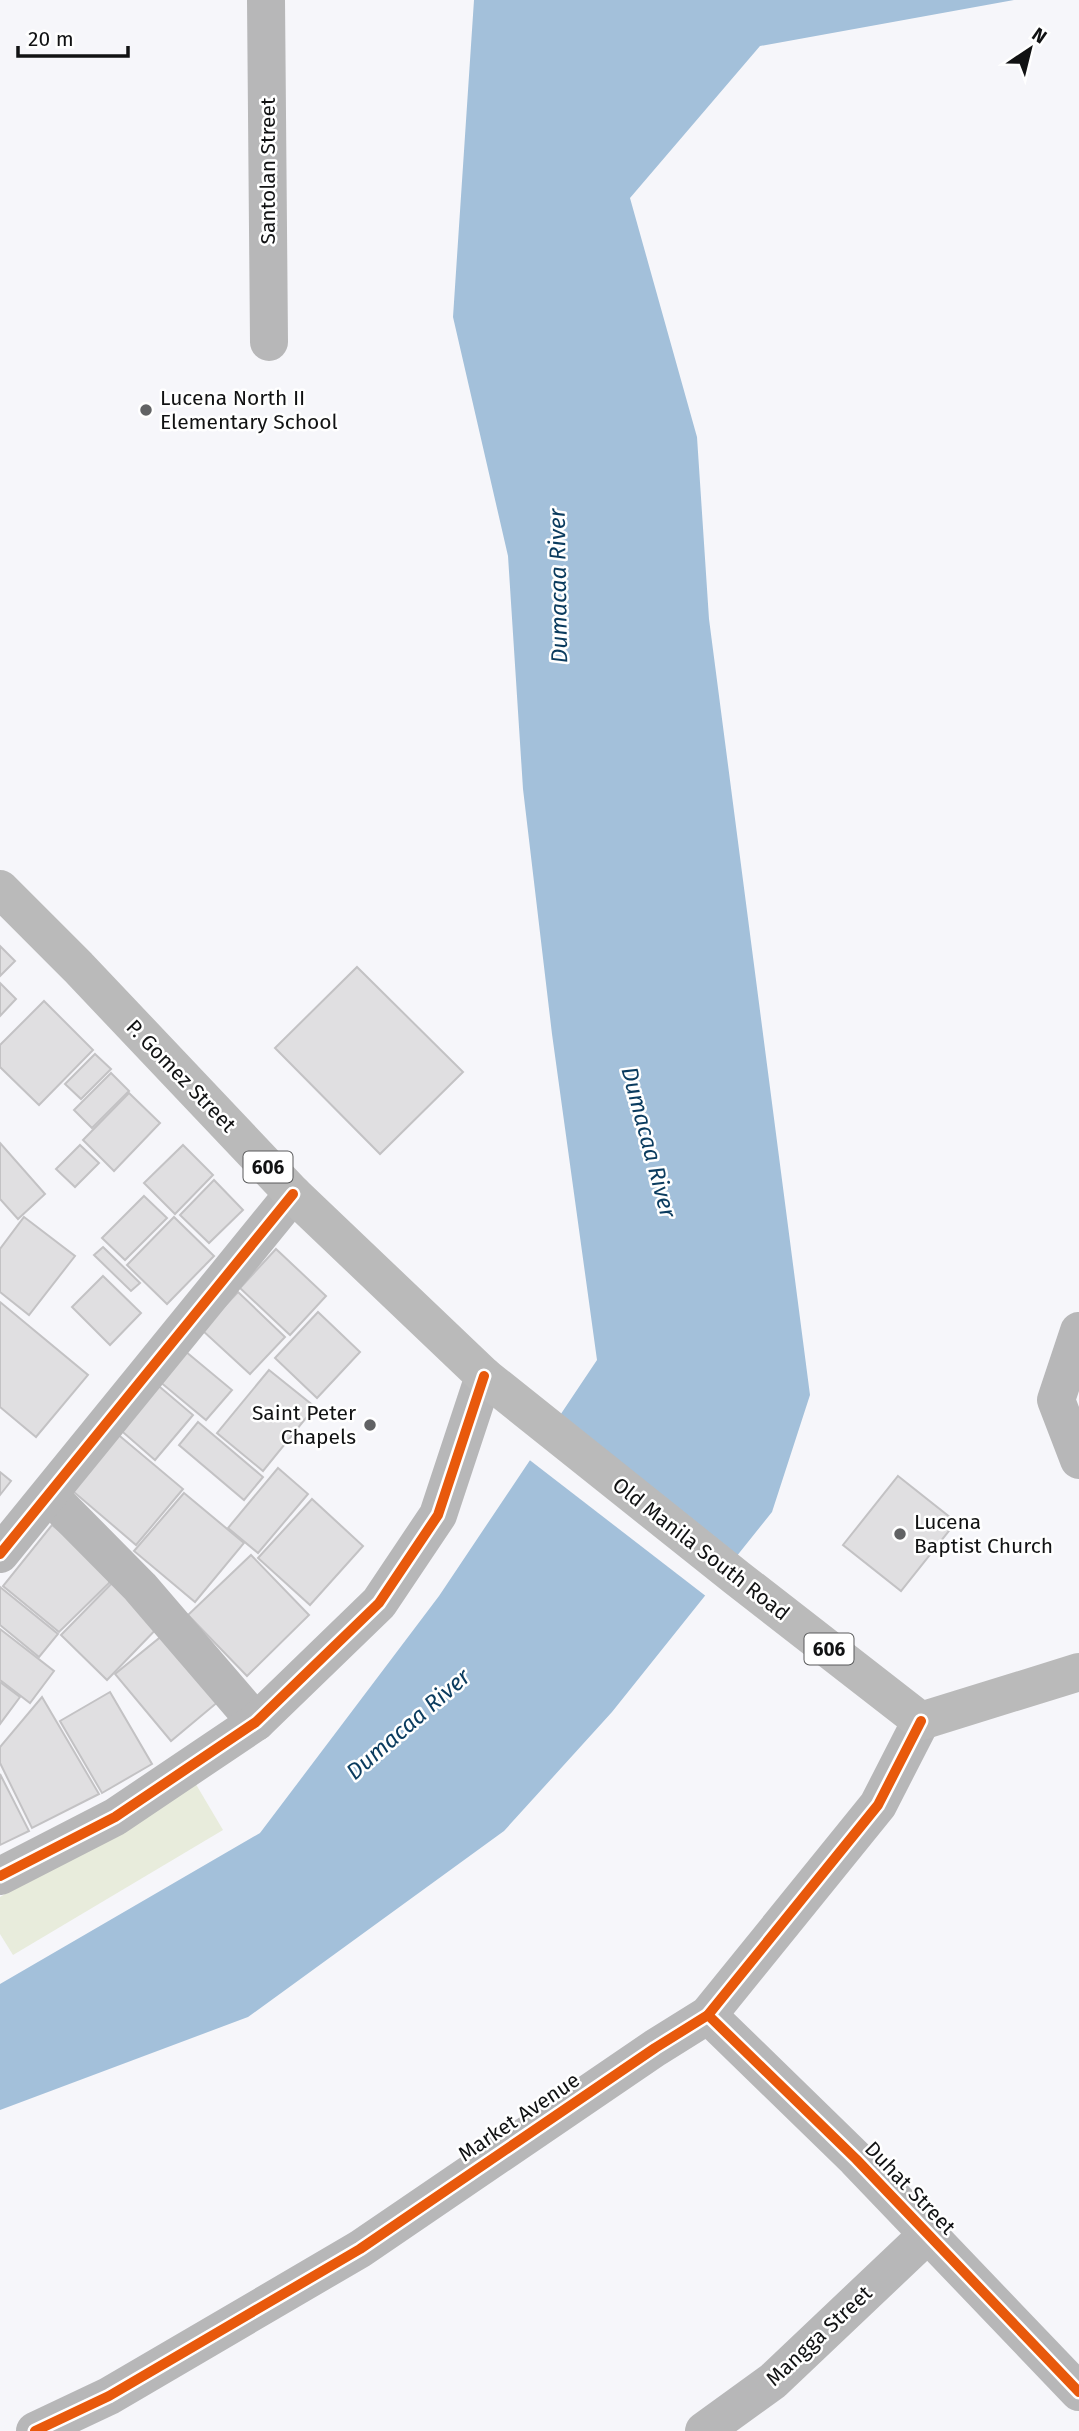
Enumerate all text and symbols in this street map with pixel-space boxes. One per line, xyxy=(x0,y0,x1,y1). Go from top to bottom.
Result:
scale bar xyxy=(18,14,128,58)
north arrow xyxy=(995,14,1065,84)
text: N xyxy=(1028,22,1051,49)
text: 20 m xyxy=(28,26,74,52)
street label: Santolan Street xyxy=(255,97,281,245)
place label: Lucena North II Elementary School xyxy=(160,385,338,435)
marker: Lucena North II Elementary School xyxy=(138,402,154,418)
water label: Dumacaa River xyxy=(543,507,573,664)
street label: P. Gomez Street xyxy=(121,1014,242,1138)
water label: Dumacaa River xyxy=(615,1064,683,1222)
road number: 606 xyxy=(244,1152,292,1182)
place label: Saint Peter Chapels xyxy=(252,1400,356,1450)
marker: Saint Peter Chapels xyxy=(362,1417,378,1433)
street label: Old Manila South Road xyxy=(607,1472,795,1626)
place label: Lucena Baptist Church xyxy=(914,1509,1053,1559)
marker: Lucena Baptist Church xyxy=(892,1526,908,1542)
road number: 606 xyxy=(804,1634,854,1665)
water label: Dumacaa River xyxy=(340,1662,477,1785)
street label: Market Avenue xyxy=(453,2067,585,2167)
street label: Duhat Street xyxy=(859,2136,961,2240)
street label: Mangga Street xyxy=(761,2280,878,2392)

